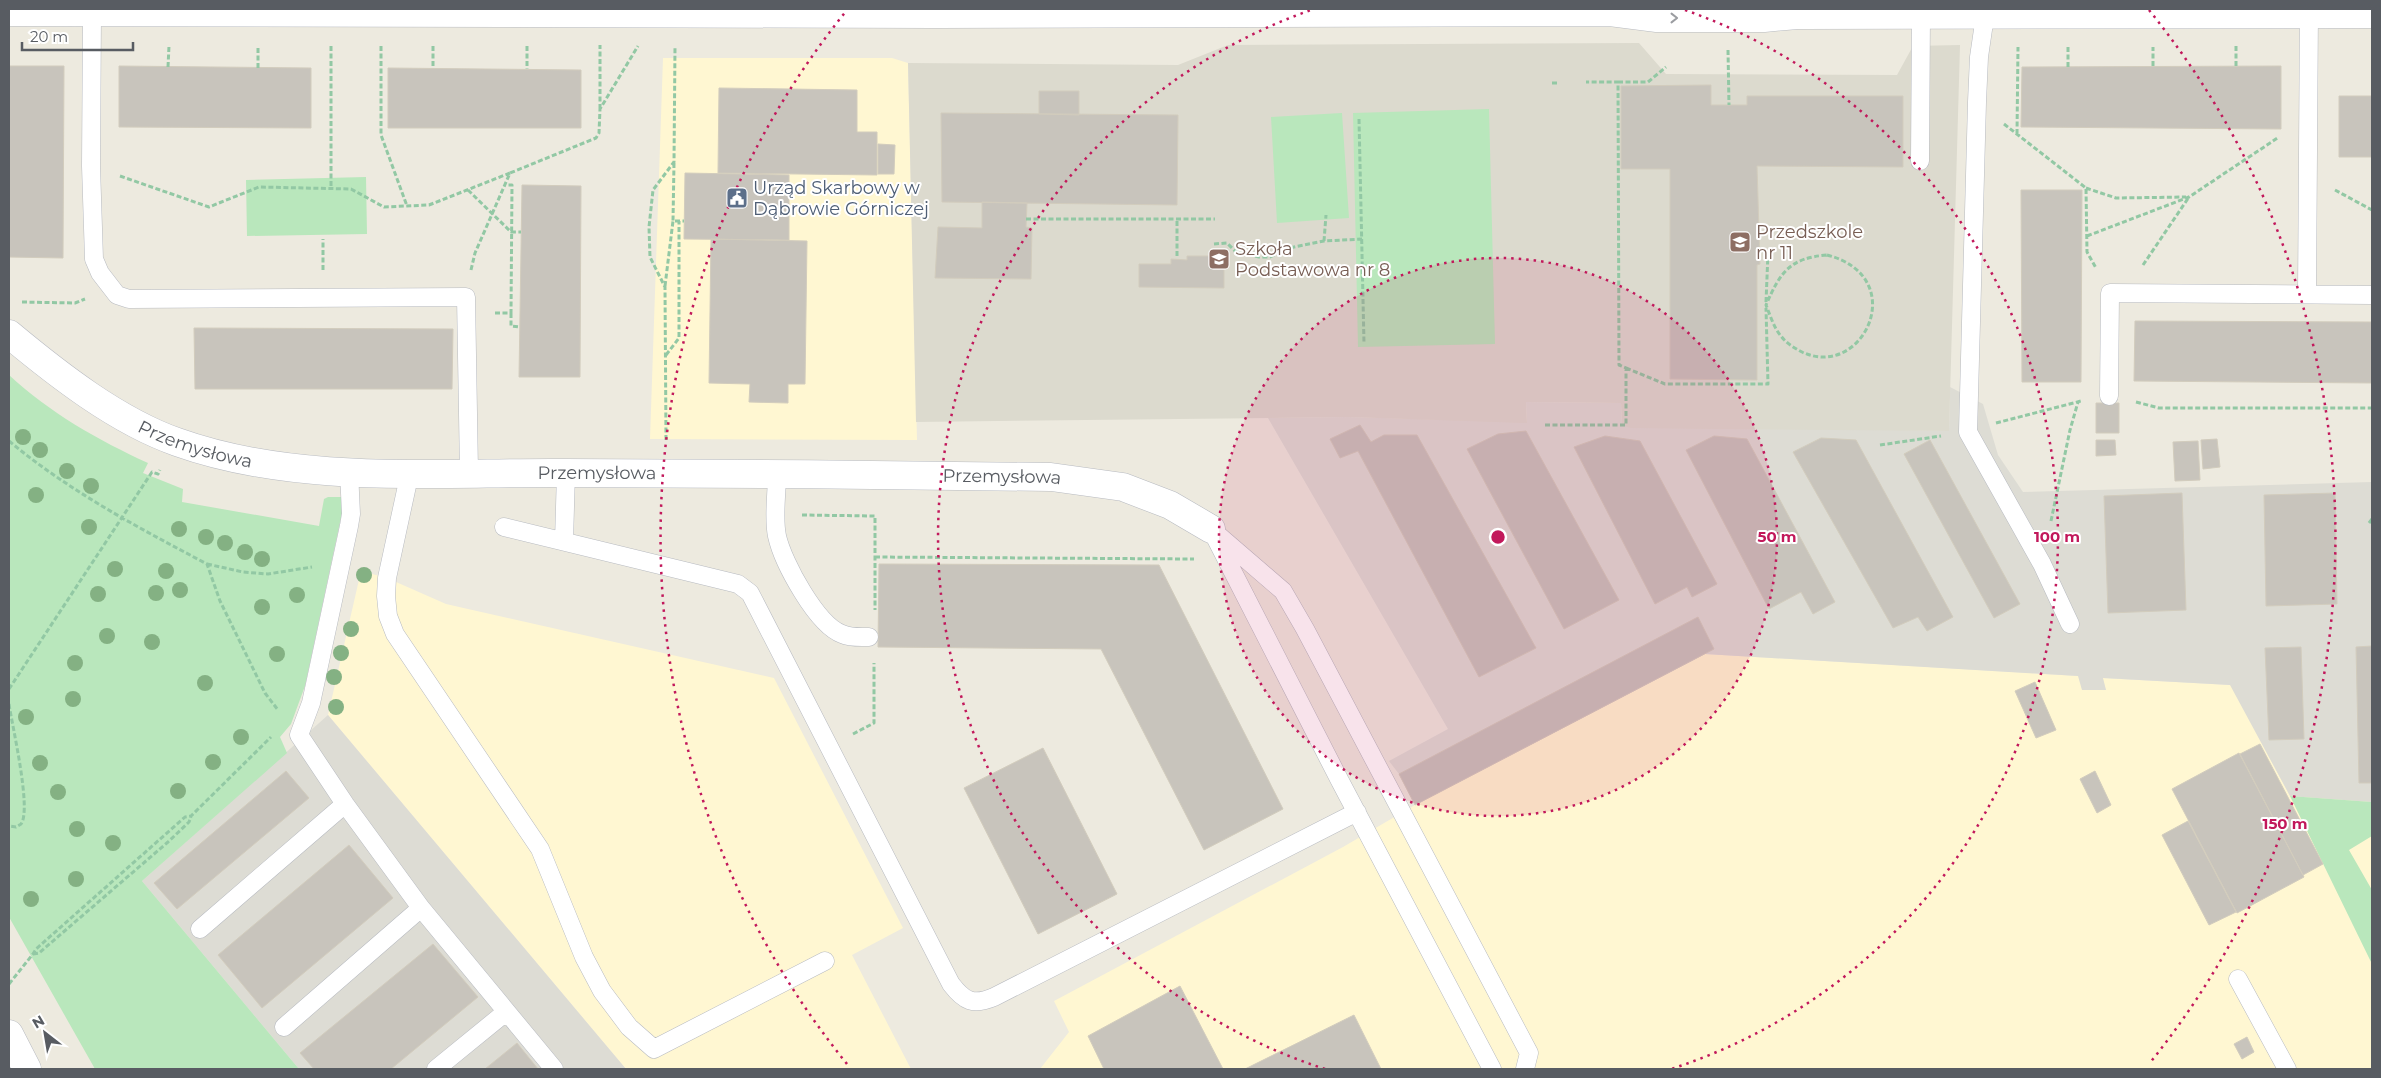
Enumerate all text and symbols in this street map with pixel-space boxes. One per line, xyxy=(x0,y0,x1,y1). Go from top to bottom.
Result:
one-way arrow xyxy=(1670,13,1678,23)
scale bar xyxy=(22,20,134,52)
text: 20 m xyxy=(30,27,68,46)
place label: Urząd Skarbowy w Dąbrowie Górniczej xyxy=(753,177,929,220)
public building icon: Urząd Skarbowy w Dąbrowie Górniczej xyxy=(725,186,749,210)
place label: Przedszkole nr 11 xyxy=(1756,221,1863,264)
school or university icon: Przedszkole nr 11 xyxy=(1728,230,1752,254)
place label: Szkoła Podstawowa nr 8 xyxy=(1235,238,1390,281)
school or university icon: Szkoła Podstawowa nr 8 xyxy=(1207,247,1231,271)
street label: Przemysłowa xyxy=(134,416,254,473)
street label: Przemysłowa xyxy=(538,462,656,484)
street label: Przemysłowa xyxy=(942,465,1063,489)
text: 50 m xyxy=(1757,527,1797,546)
text: 100 m xyxy=(2034,527,2080,546)
centre of rings xyxy=(1489,528,1507,546)
text: 150 m xyxy=(2263,814,2307,833)
north arrow xyxy=(20,1008,70,1058)
text: N xyxy=(29,1011,48,1032)

